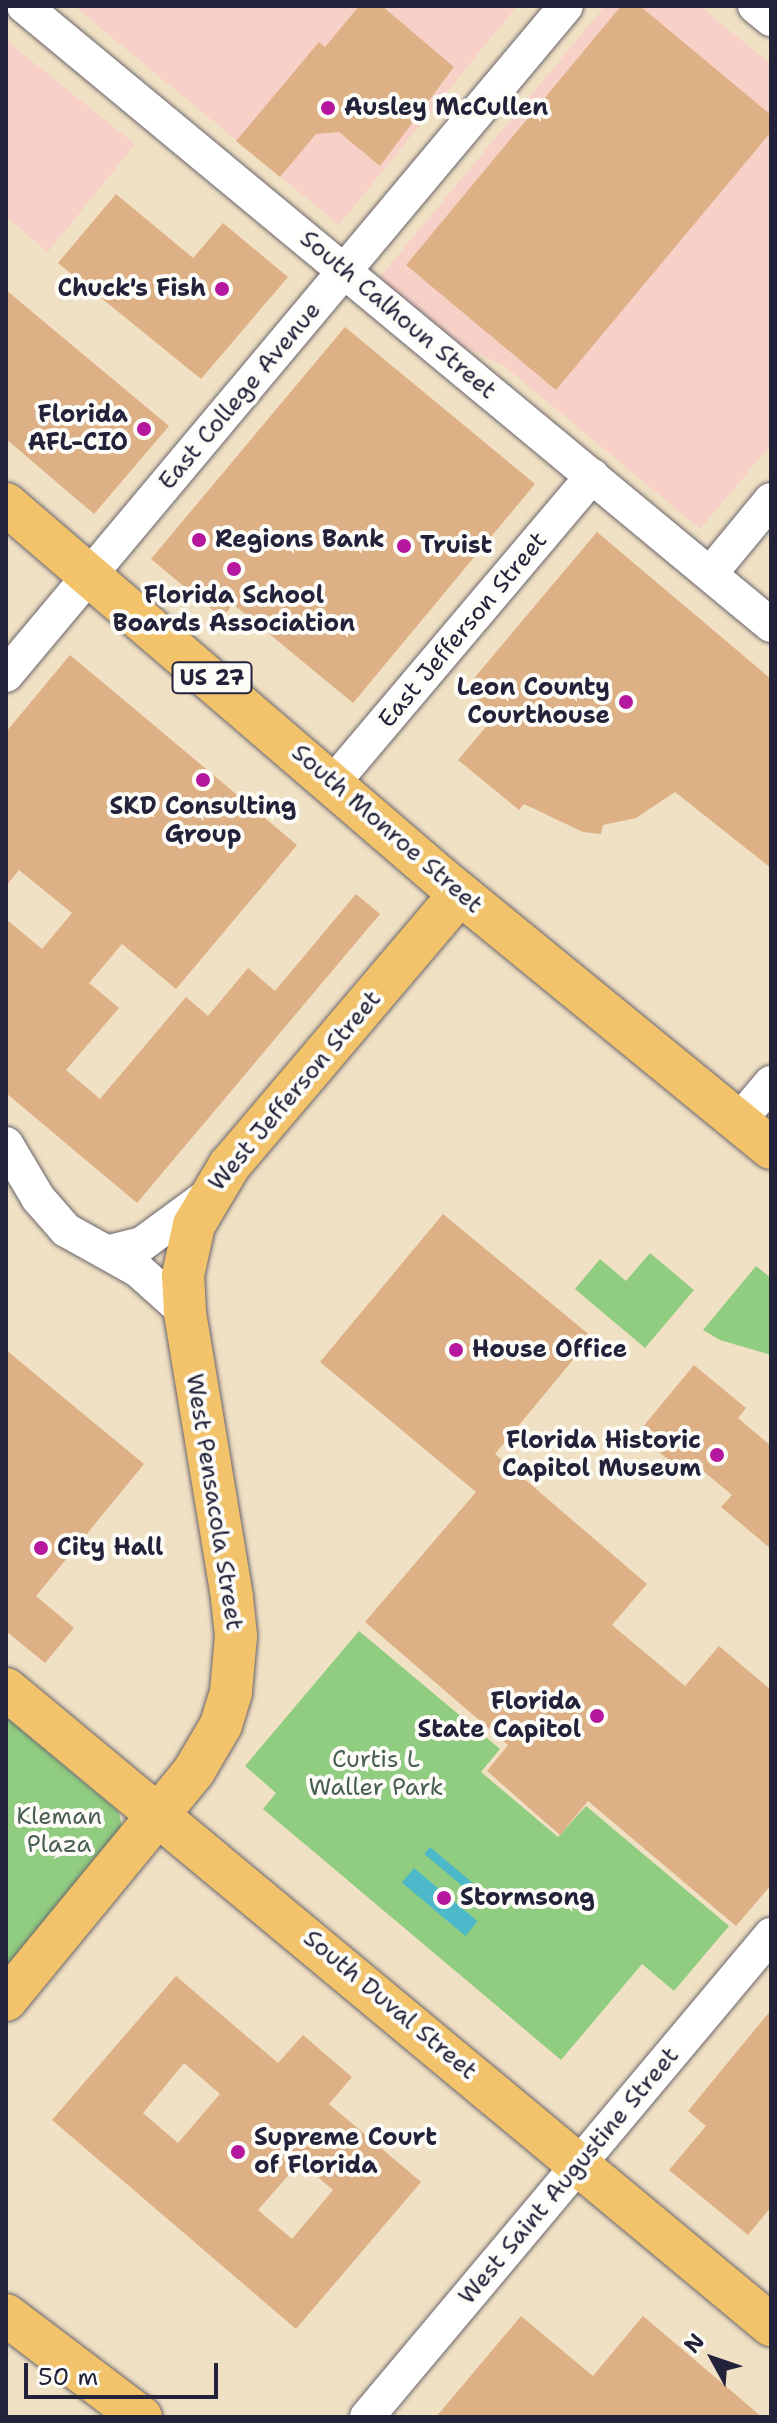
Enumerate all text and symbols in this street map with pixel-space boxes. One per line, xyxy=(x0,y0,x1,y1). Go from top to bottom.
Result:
place label: Ausley McCullen xyxy=(344,94,548,122)
marker: Ausley McCullen xyxy=(319,99,337,117)
street label: South Calhoun Street xyxy=(294,224,502,406)
place label: Chuck's Fish xyxy=(57,275,206,303)
marker: Chuck's Fish xyxy=(213,280,231,298)
street label: East College Avenue xyxy=(153,296,327,496)
place label: Florida AFL-CIO xyxy=(28,401,128,457)
marker: Florida AFL-CIO xyxy=(135,420,153,438)
place label: Regions Bank xyxy=(215,526,385,554)
street label: East Jefferson Street xyxy=(373,526,553,734)
marker: Regions Bank xyxy=(190,531,208,549)
place label: Truist xyxy=(420,532,492,560)
marker: Truist xyxy=(395,537,413,555)
marker: Florida School Boards Association xyxy=(225,560,243,578)
place label: Florida School Boards Association xyxy=(113,582,355,638)
road number: US 27 xyxy=(170,660,254,696)
place label: Leon County Courthouse xyxy=(457,674,610,730)
marker: Leon County Courthouse xyxy=(617,693,635,711)
street label: South Monroe Street xyxy=(286,738,488,920)
marker: SKD Consulting Group xyxy=(194,771,212,789)
place label: SKD Consulting Group xyxy=(110,793,296,849)
street label: West Jefferson Street xyxy=(203,985,387,1197)
place label: House Office xyxy=(472,1336,627,1364)
marker: House Office xyxy=(447,1341,465,1359)
street label: West Pensacola Street xyxy=(179,1372,249,1632)
place label: Florida Historic Capitol Museum xyxy=(502,1427,701,1483)
marker: Florida Historic Capitol Museum xyxy=(708,1446,726,1464)
place label: City Hall xyxy=(57,1534,163,1562)
marker: City Hall xyxy=(32,1539,50,1557)
place label: Florida State Capitol xyxy=(417,1688,581,1744)
marker: Florida State Capitol xyxy=(588,1707,606,1725)
park label: Curtis L Waller Park xyxy=(308,1746,444,1802)
park label: Kleman Plaza xyxy=(16,1803,102,1859)
place label: Stormsong xyxy=(460,1884,595,1912)
marker: Stormsong xyxy=(435,1889,453,1907)
street label: South Duval Street xyxy=(297,1924,483,2086)
street label: West Saint Augustine Street xyxy=(453,2041,685,2311)
place label: Supreme Court of Florida xyxy=(254,2124,437,2180)
marker: Supreme Court of Florida xyxy=(229,2143,247,2161)
north arrow xyxy=(673,2319,753,2399)
text: N xyxy=(678,2327,711,2359)
scale bar xyxy=(28,2347,222,2397)
text: 50 m xyxy=(38,2361,98,2393)

